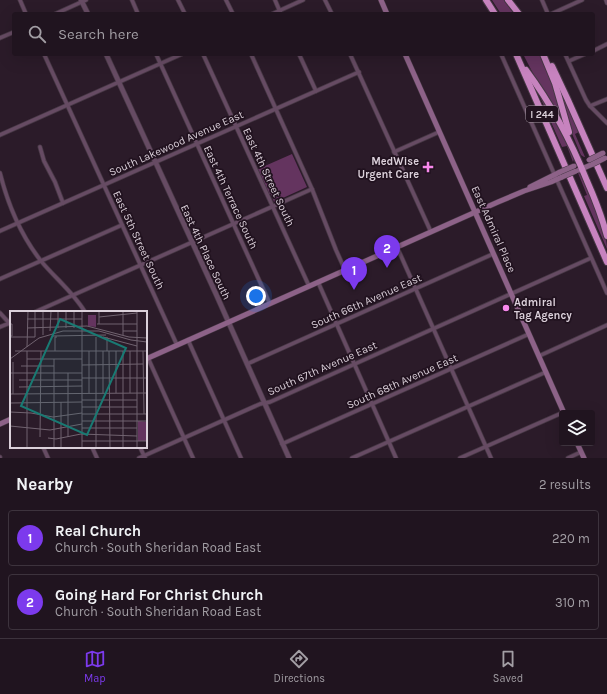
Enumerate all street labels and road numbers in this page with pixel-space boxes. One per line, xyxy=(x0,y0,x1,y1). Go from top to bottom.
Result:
road number: I 244 xyxy=(526,106,558,122)
street label: South Lakewood Avenue East xyxy=(107,108,245,179)
street label: East 4th Street South xyxy=(240,126,297,229)
street label: East 4th Terrace South xyxy=(201,143,260,251)
street label: East Admiral Place xyxy=(469,184,519,275)
street label: East 5th Street South xyxy=(110,189,167,292)
street label: East 4th Place South xyxy=(178,203,233,302)
street label: South 66th Avenue East xyxy=(309,271,424,332)
street label: South 67th Avenue East xyxy=(265,338,379,399)
street label: South 68th Avenue East xyxy=(345,351,460,412)

